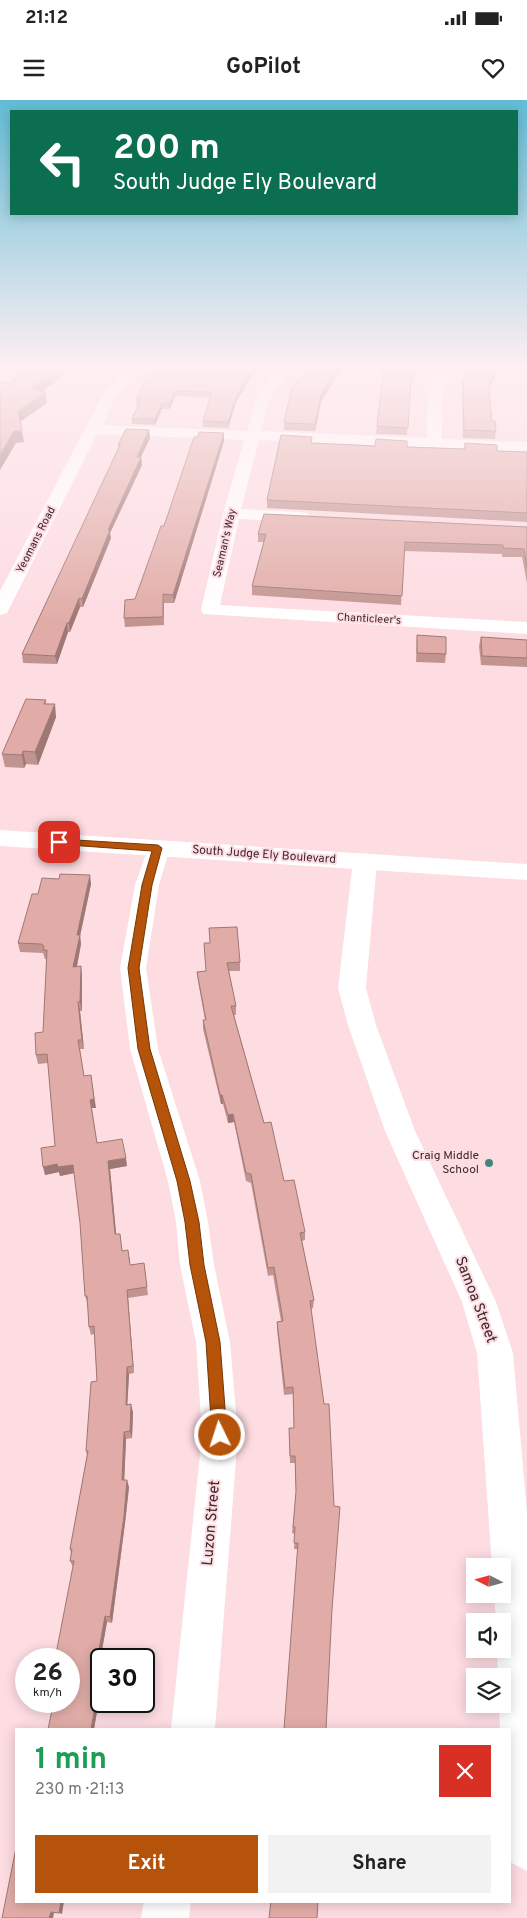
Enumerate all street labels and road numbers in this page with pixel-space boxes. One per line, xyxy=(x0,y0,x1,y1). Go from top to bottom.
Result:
street label: Yeomans Road xyxy=(13,504,59,576)
street label: Seaman's Way xyxy=(210,507,240,579)
street label: Chanticleer's xyxy=(336,610,402,628)
street label: South Judge Ely Boulevard xyxy=(192,842,336,868)
street label: Samoa Street xyxy=(450,1254,500,1346)
street label: Luzon Street xyxy=(199,1479,225,1567)

